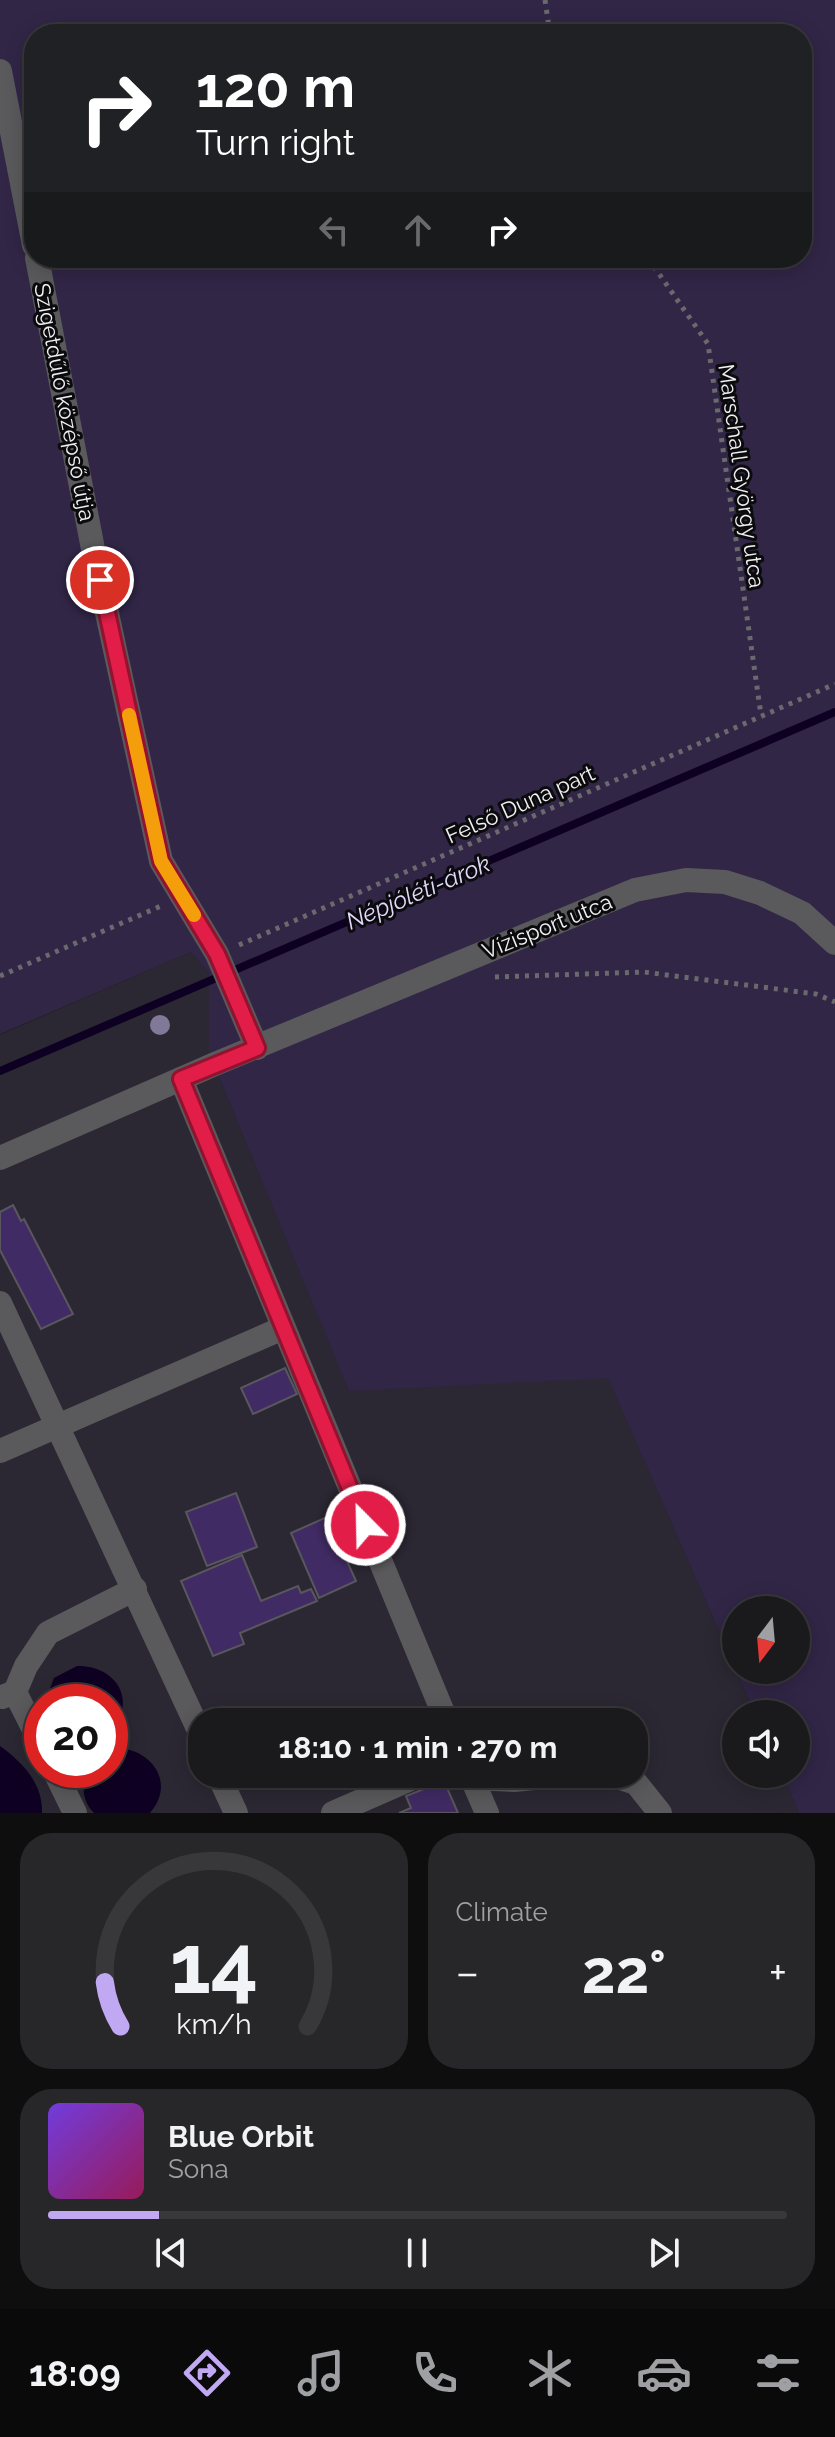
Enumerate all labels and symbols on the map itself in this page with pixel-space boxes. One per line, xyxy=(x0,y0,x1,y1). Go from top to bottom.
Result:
street label: Szigetdűlő középső útja xyxy=(29,281,101,523)
street label: Marschall György utca xyxy=(713,362,771,590)
pin xyxy=(66,546,134,614)
street label: Felső Duna part xyxy=(441,759,599,848)
water label: Népjóléti-árok xyxy=(341,849,495,935)
street label: Vízisport utca xyxy=(478,888,616,964)
position arrow xyxy=(323,1483,407,1567)
north arrow xyxy=(722,1596,810,1684)
speed limit sign: 20 xyxy=(24,1684,128,1788)

